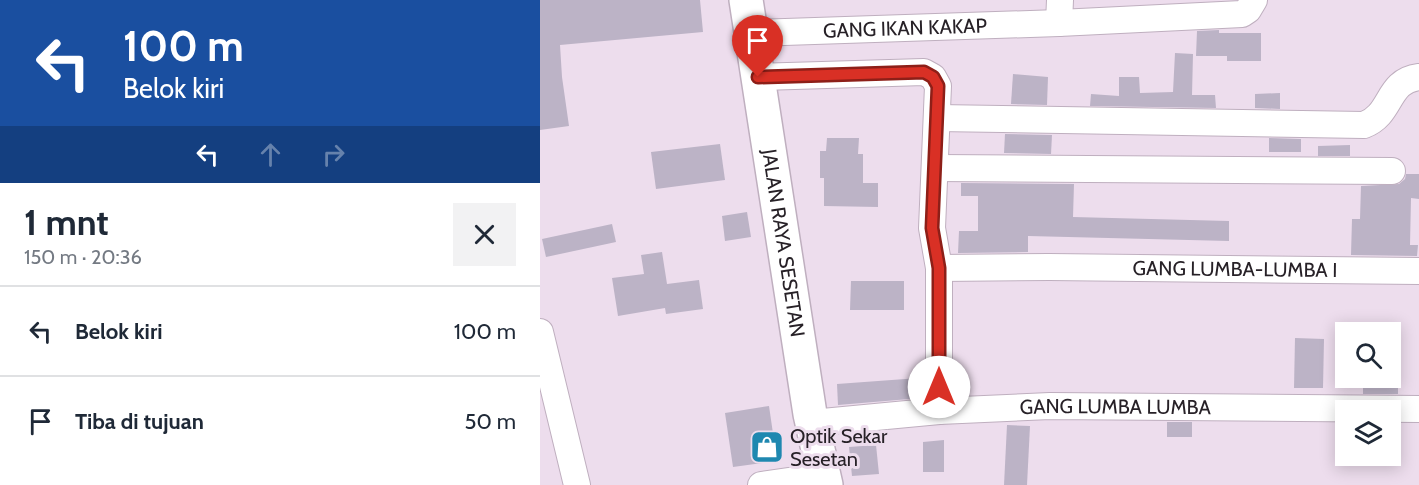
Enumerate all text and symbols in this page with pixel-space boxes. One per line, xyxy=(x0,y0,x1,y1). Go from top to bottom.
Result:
street label: GANG IKAN KAKAP xyxy=(823,13,987,43)
pin xyxy=(732,15,783,77)
text: 100 m xyxy=(123,20,244,72)
icon: left xyxy=(24,24,102,102)
icon: arrive xyxy=(741,24,774,57)
text: Belok kiri xyxy=(123,72,224,105)
icon: left xyxy=(191,138,224,171)
icon: ahead xyxy=(254,138,287,171)
icon: right xyxy=(317,138,350,171)
street label: JALAN RAYA SESETAN xyxy=(757,146,810,339)
text: 1 mnt xyxy=(24,200,109,244)
button: close xyxy=(453,203,516,266)
text: 150 m · 20:36 xyxy=(24,245,142,269)
street label: GANG LUMBA-LUMBA I xyxy=(1132,256,1337,282)
icon: left xyxy=(24,315,57,348)
text: Belok kiri xyxy=(75,318,162,345)
text: 100 m xyxy=(454,318,516,345)
map controls xyxy=(1335,322,1401,466)
button: search xyxy=(1335,322,1401,388)
position arrow xyxy=(907,355,971,419)
street label: GANG LUMBA LUMBA xyxy=(1019,394,1212,419)
button: layers xyxy=(1335,400,1401,466)
icon: arrive xyxy=(24,405,57,438)
text: Tiba di tujuan xyxy=(75,408,204,435)
text: 50 m xyxy=(464,408,516,435)
place label: Optik Sekar Sesetan xyxy=(790,424,888,471)
shop icon: Optik Sekar Sesetan xyxy=(749,429,785,465)

